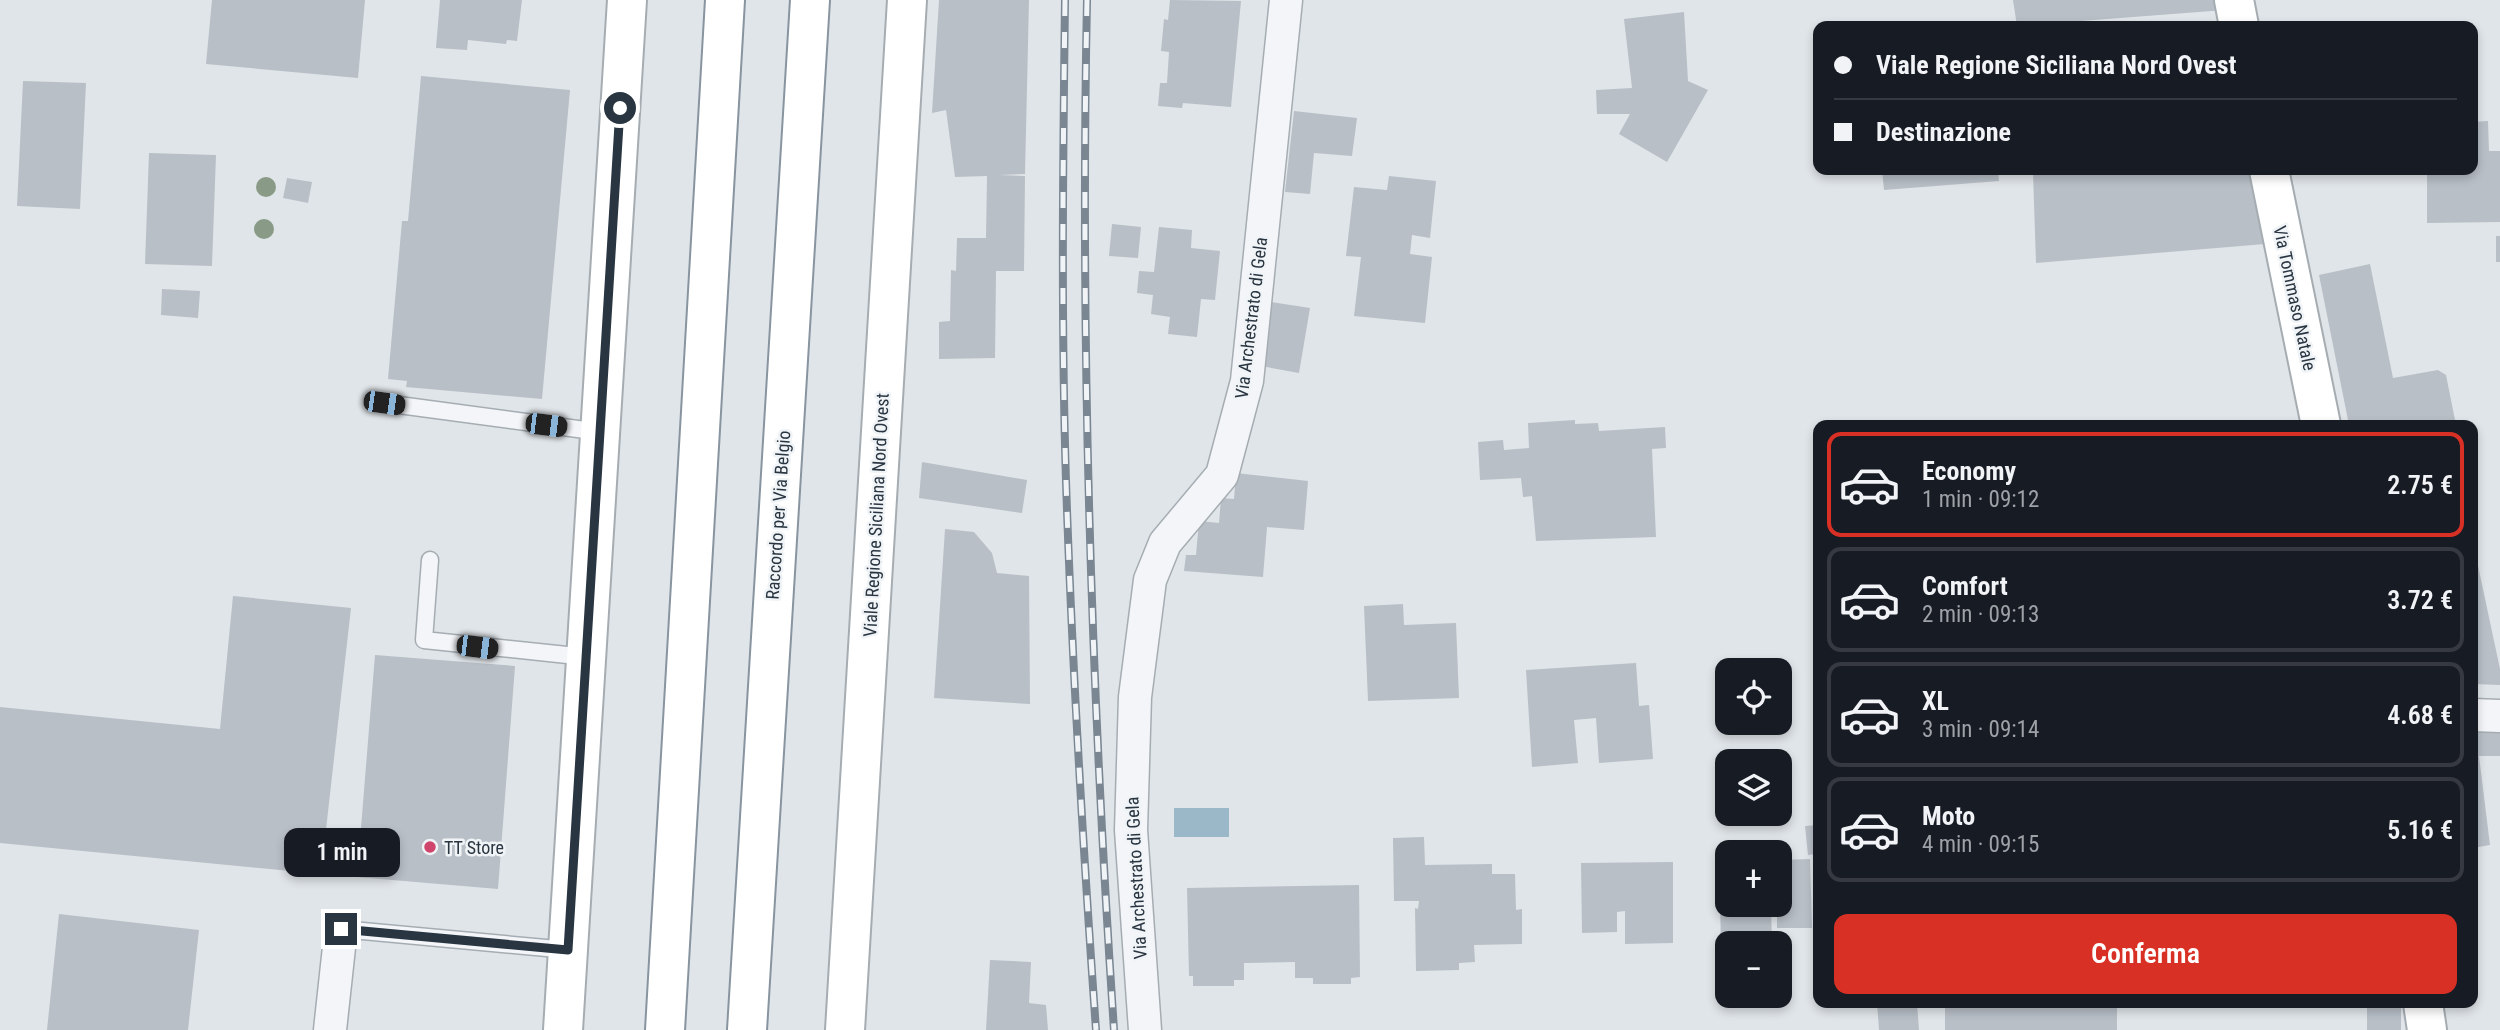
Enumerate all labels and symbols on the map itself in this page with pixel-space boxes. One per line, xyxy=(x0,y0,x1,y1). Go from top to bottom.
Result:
route start xyxy=(604,92,636,124)
street label: Via Tommaso Natale xyxy=(2269,224,2321,372)
street label: Via Archestrato di Gela xyxy=(1231,236,1271,400)
car xyxy=(362,390,407,416)
street label: Viale Regione Siciliana Nord Ovest xyxy=(859,393,893,637)
car xyxy=(524,412,569,438)
street label: Raccordo per Via Belgio xyxy=(762,430,794,600)
car xyxy=(455,634,500,660)
street label: Via Archestrato di Gela xyxy=(1121,796,1151,960)
callout: 1 min xyxy=(283,828,399,876)
place label: TT Store xyxy=(444,837,504,858)
marker: TT Store xyxy=(422,839,438,855)
route end xyxy=(325,913,357,945)

